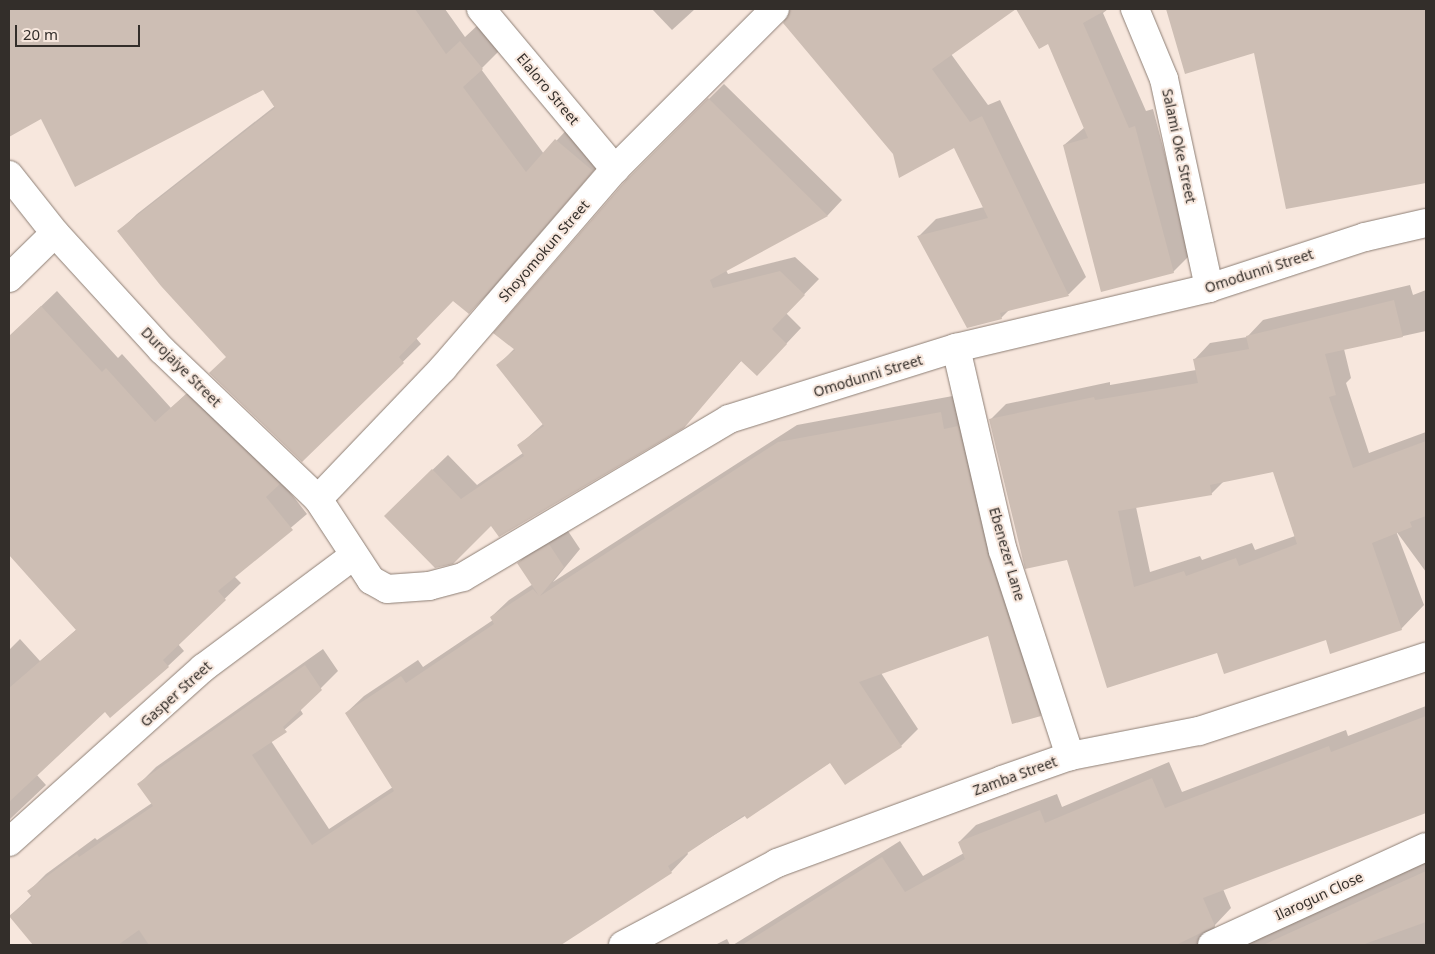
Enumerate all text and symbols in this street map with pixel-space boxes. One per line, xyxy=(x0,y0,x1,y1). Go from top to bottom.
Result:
scale bar xyxy=(18,15,142,47)
text: 20 m xyxy=(23,24,58,44)
street label: Elaloro Street xyxy=(513,50,583,128)
street label: Salami Oke Street xyxy=(1159,87,1199,205)
street label: Shoyomokun Street xyxy=(495,197,593,305)
street label: Omodunni Street xyxy=(1202,245,1316,297)
street label: Durojaiye Street xyxy=(138,324,224,410)
street label: Omodunni Street xyxy=(811,351,925,401)
street label: Ebenezer Lane xyxy=(986,505,1028,603)
street label: Gasper Street xyxy=(137,658,215,730)
street label: Zamba Street xyxy=(971,753,1059,799)
street label: Ilarogun Close xyxy=(1272,868,1366,924)

